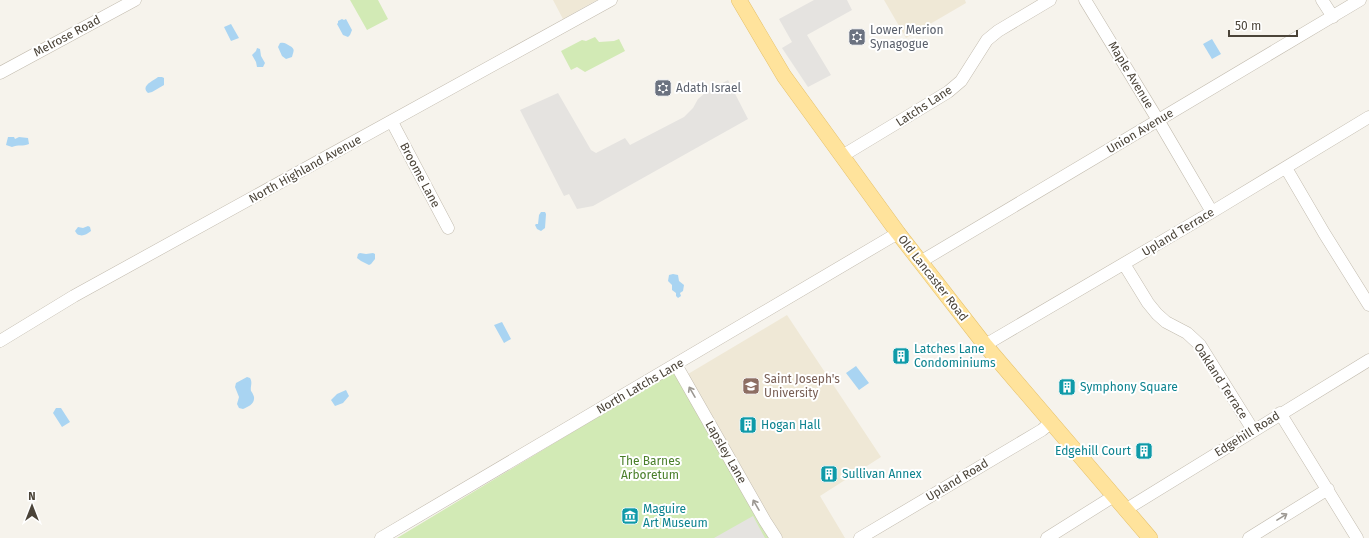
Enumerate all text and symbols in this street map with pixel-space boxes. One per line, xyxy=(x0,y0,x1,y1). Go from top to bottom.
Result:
scale bar xyxy=(1229,12,1297,38)
street label: Melrose Road xyxy=(31,13,103,59)
text: 50 m xyxy=(1235,19,1261,33)
place label: Lower Merion Synagogue xyxy=(870,23,944,51)
synagogue icon: Lower Merion Synagogue xyxy=(847,27,867,47)
street label: Maple Avenue xyxy=(1105,39,1157,111)
synagogue icon: Adath Israel xyxy=(653,78,673,98)
place label: Adath Israel xyxy=(676,81,742,95)
street label: Latchs Lane xyxy=(893,83,955,129)
street label: Union Avenue xyxy=(1104,106,1176,156)
street label: North Highland Avenue xyxy=(246,132,364,206)
street label: Broome Lane xyxy=(397,140,443,210)
street label: Upland Terrace xyxy=(1139,205,1217,259)
street label: Old Lancaster Road xyxy=(895,232,971,324)
street label: Oakland Terrace xyxy=(1191,340,1251,422)
place label: Latches Lane Condominiums xyxy=(914,342,996,370)
building icon: Latches Lane Condominiums xyxy=(891,346,911,366)
street label: North Latchs Lane xyxy=(594,355,686,417)
place label: Saint Joseph's University xyxy=(764,372,840,400)
school or university icon: Saint Joseph's University xyxy=(741,376,761,396)
building icon: Symphony Square xyxy=(1057,377,1077,397)
place label: Symphony Square xyxy=(1080,380,1178,394)
one-way arrow xyxy=(687,386,695,398)
street label: Edgehill Road xyxy=(1212,408,1282,460)
building icon: Hogan Hall xyxy=(738,415,758,435)
street label: Lapsley Lane xyxy=(702,418,750,486)
place label: Hogan Hall xyxy=(761,418,821,432)
building icon: Edgehill Court xyxy=(1134,441,1154,461)
place label: Edgehill Court xyxy=(1055,444,1132,458)
park label: The Barnes Arboretum xyxy=(620,454,681,482)
street label: Upland Road xyxy=(923,456,991,504)
building icon: Sullivan Annex xyxy=(819,464,839,484)
place label: Sullivan Annex xyxy=(842,467,922,481)
north arrow xyxy=(12,486,52,526)
text: N xyxy=(28,490,36,503)
one-way arrow xyxy=(751,499,759,511)
place label: Maguire Art Museum xyxy=(643,502,708,530)
museum icon: Maguire Art Museum xyxy=(620,506,640,526)
one-way arrow xyxy=(1276,513,1288,521)

